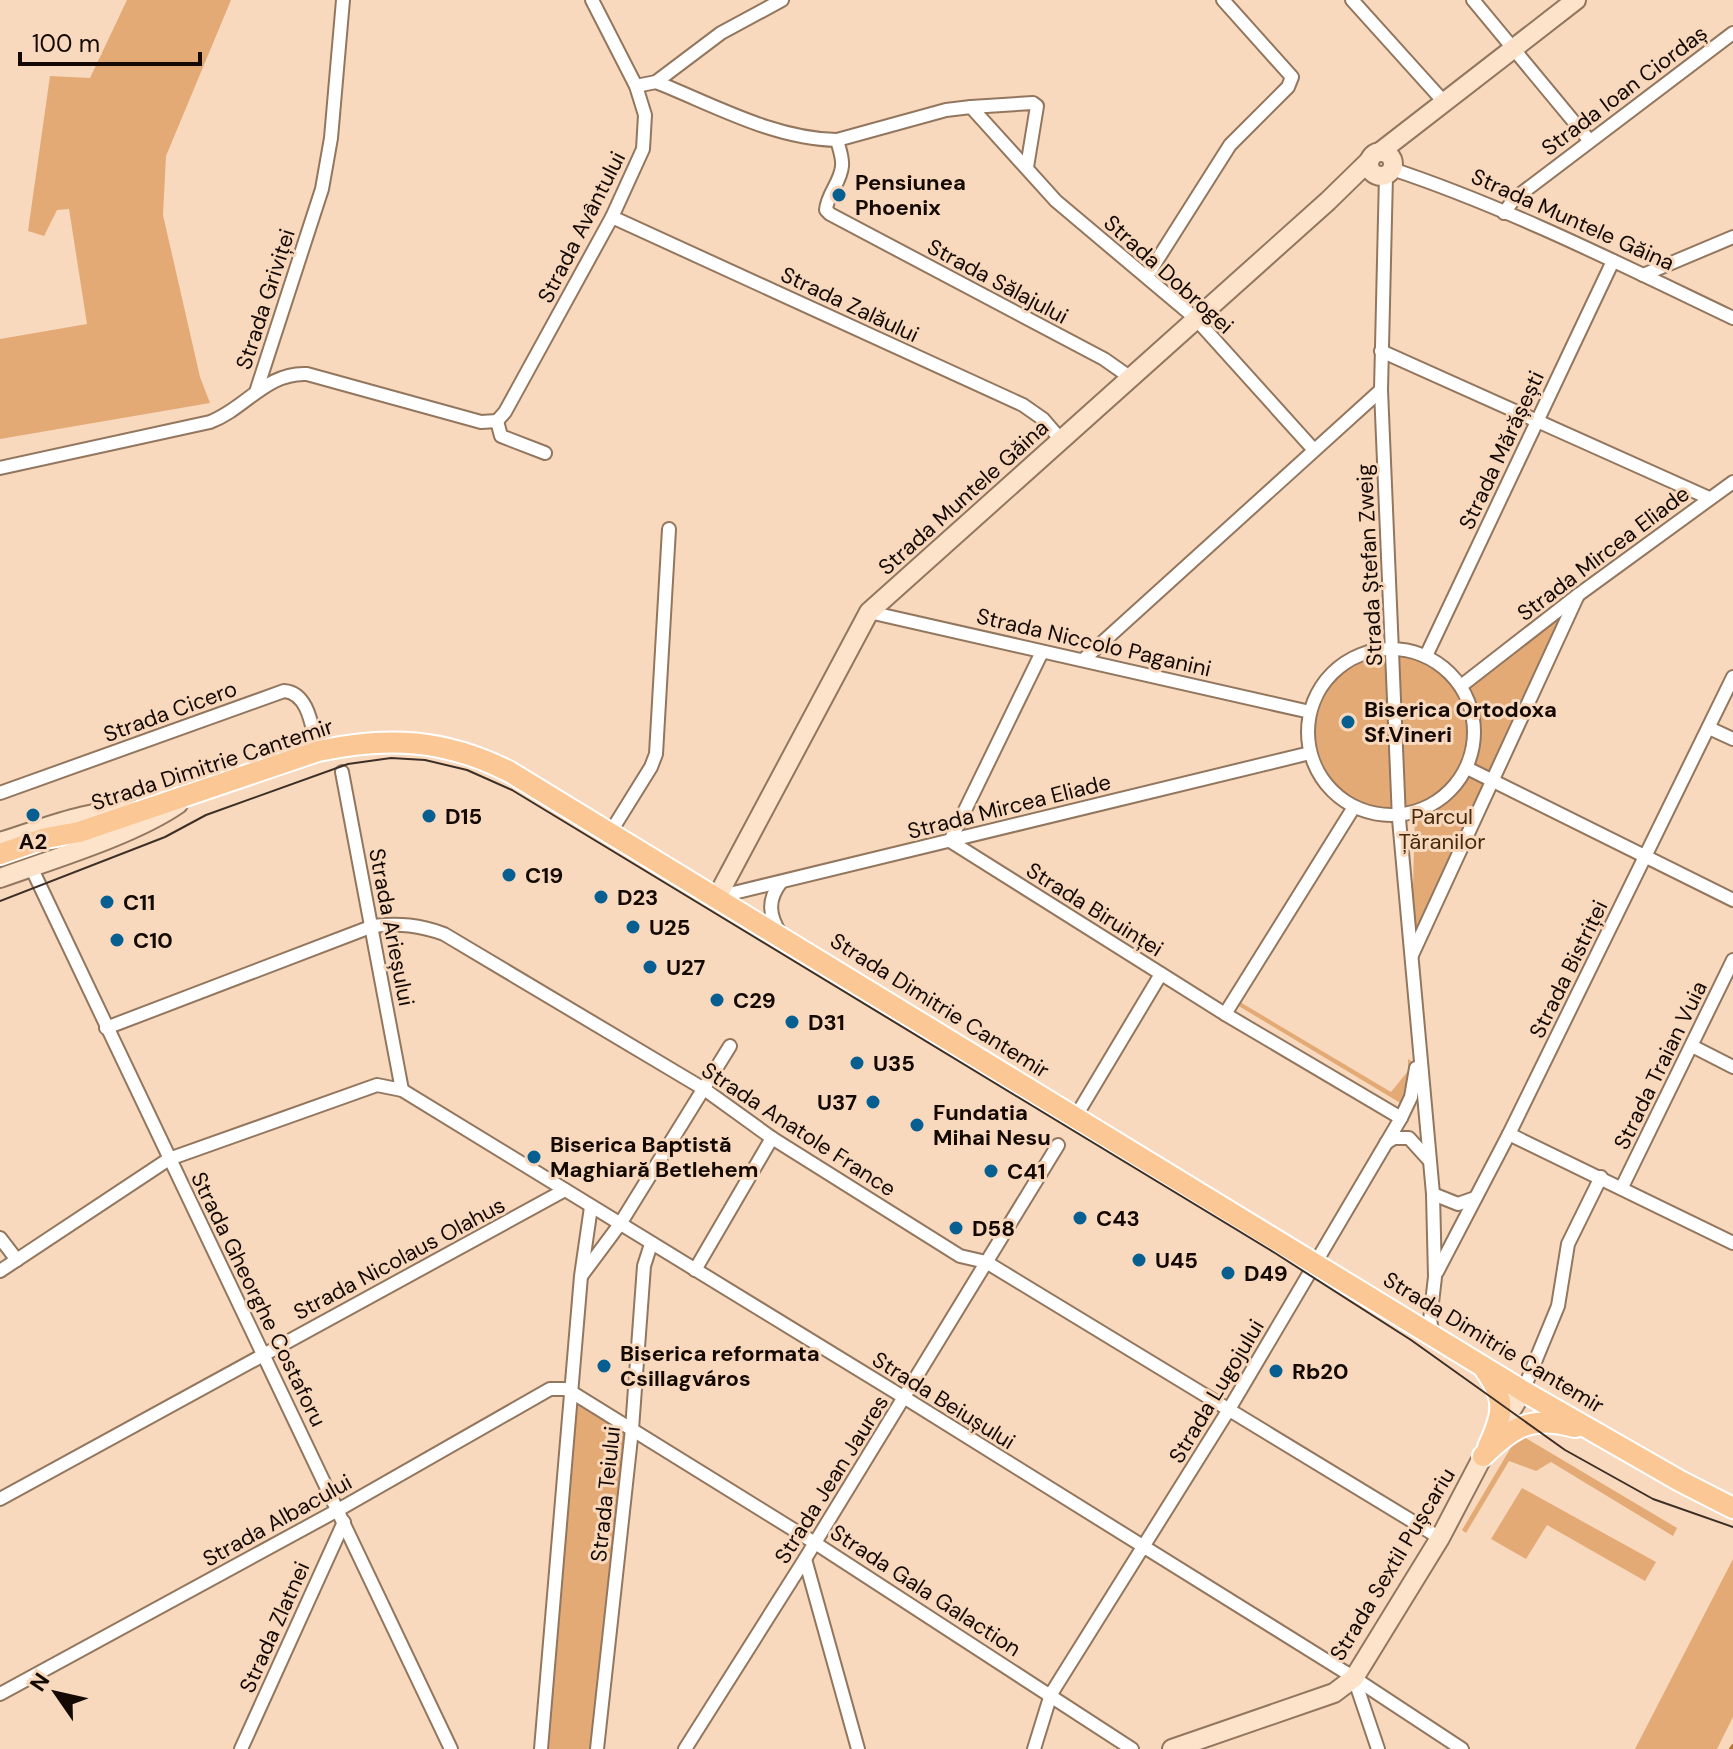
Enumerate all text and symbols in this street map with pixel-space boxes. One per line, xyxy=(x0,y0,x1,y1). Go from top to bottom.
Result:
scale bar xyxy=(20,16,200,66)
street label: Strada Ioan Ciordaș xyxy=(1536,19,1713,162)
text: 100 m xyxy=(32,28,100,59)
street label: Strada Avântului xyxy=(531,147,632,308)
street label: Strada Muntele Găina xyxy=(1467,162,1679,277)
place label: Pensiunea Phoenix xyxy=(855,168,966,222)
marker: Pensiunea Phoenix xyxy=(830,186,848,204)
street label: Strada Dobrogei xyxy=(1098,208,1240,340)
street label: Strada Griviței xyxy=(229,225,302,373)
street label: Strada Sălajului xyxy=(922,232,1073,331)
street label: Strada Zalăului xyxy=(776,260,924,349)
street label: Strada Mărășești xyxy=(1452,366,1551,534)
street label: Strada Muntele Găina xyxy=(872,413,1055,582)
street label: Strada Ștefan Zweig xyxy=(1350,463,1389,667)
street label: Strada Mircea Eliade xyxy=(1511,479,1695,628)
street label: Strada Niccolo Paganini xyxy=(974,601,1214,684)
street label: Strada Cicero xyxy=(99,674,241,749)
place label: Biserica Ortodoxa Sf.Vineri xyxy=(1364,695,1557,749)
street label: Strada Dimitrie Cantemir xyxy=(87,712,337,817)
marker: Biserica Ortodoxa Sf.Vineri xyxy=(1339,713,1357,731)
street label: Strada Mircea Eliade xyxy=(905,767,1114,846)
place label: D15 xyxy=(445,802,482,831)
park label: Parcul Țăranilor xyxy=(1399,802,1485,856)
marker: A2 xyxy=(24,806,42,824)
marker: D15 xyxy=(420,807,438,825)
place label: A2 xyxy=(19,827,47,856)
street label: Strada Arieșului xyxy=(362,846,421,1008)
street label: Strada Biruinței xyxy=(1021,856,1169,963)
place label: C19 xyxy=(525,861,563,890)
marker: C19 xyxy=(500,866,518,884)
place label: D23 xyxy=(617,883,658,912)
place label: C11 xyxy=(123,888,155,917)
marker: D23 xyxy=(592,888,610,906)
marker: C11 xyxy=(98,893,116,911)
street label: Strada Bistriței xyxy=(1522,895,1614,1043)
place label: U25 xyxy=(649,913,690,942)
marker: U25 xyxy=(624,918,642,936)
place label: C10 xyxy=(133,926,173,955)
street label: Strada Dimitrie Cantemir xyxy=(825,926,1055,1085)
marker: C10 xyxy=(108,931,126,949)
place label: U27 xyxy=(666,953,706,982)
marker: U27 xyxy=(641,958,659,976)
street label: Strada Traian Vuia xyxy=(1607,976,1714,1154)
place label: C29 xyxy=(733,986,776,1015)
marker: C29 xyxy=(708,991,726,1009)
place label: D31 xyxy=(808,1008,845,1037)
marker: D31 xyxy=(783,1013,801,1031)
place label: U35 xyxy=(873,1049,915,1078)
marker: U35 xyxy=(848,1054,866,1072)
street label: Strada Anatole France xyxy=(696,1056,901,1203)
place label: U37 xyxy=(817,1088,857,1117)
marker: U37 xyxy=(864,1093,882,1111)
place label: Fundatia Mihai Nesu xyxy=(933,1098,1051,1152)
marker: Fundatia Mihai Nesu xyxy=(908,1116,926,1134)
place label: Biserica Baptistă Maghiară Betlehem xyxy=(550,1130,758,1184)
marker: Biserica Baptistă Maghiară Betlehem xyxy=(525,1148,543,1166)
place label: C41 xyxy=(1007,1157,1046,1186)
marker: C41 xyxy=(982,1162,1000,1180)
street label: Strada Gheorghe Costaforu xyxy=(184,1167,333,1431)
street label: Strada Nicolaus Olahus xyxy=(288,1190,510,1327)
place label: C43 xyxy=(1096,1204,1140,1233)
marker: C43 xyxy=(1071,1209,1089,1227)
place label: D58 xyxy=(972,1214,1015,1243)
marker: D58 xyxy=(947,1219,965,1237)
place label: U45 xyxy=(1155,1246,1198,1275)
marker: U45 xyxy=(1130,1251,1148,1269)
place label: D49 xyxy=(1244,1259,1288,1288)
marker: D49 xyxy=(1219,1264,1237,1282)
street label: Strada Dimitrie Cantemir xyxy=(1378,1265,1610,1420)
street label: Strada Lugojului xyxy=(1162,1314,1271,1469)
place label: Biserica reformata Csillagváros xyxy=(620,1339,820,1393)
street label: Strada Beiușului xyxy=(867,1345,1021,1456)
marker: Biserica reformata Csillagváros xyxy=(595,1357,613,1375)
place label: Rb20 xyxy=(1292,1357,1348,1386)
marker: Rb20 xyxy=(1267,1362,1285,1380)
street label: Strada Jean Jaures xyxy=(768,1389,895,1569)
street label: Strada Teiului xyxy=(584,1425,627,1564)
street label: Strada Sextil Pușcariu xyxy=(1323,1462,1462,1666)
street label: Strada Albacului xyxy=(197,1467,357,1573)
street label: Strada Gala Galaction xyxy=(825,1518,1027,1663)
street label: Strada Zlatnei xyxy=(233,1557,316,1697)
north arrow xyxy=(16,1653,96,1733)
text: N xyxy=(23,1667,56,1697)

